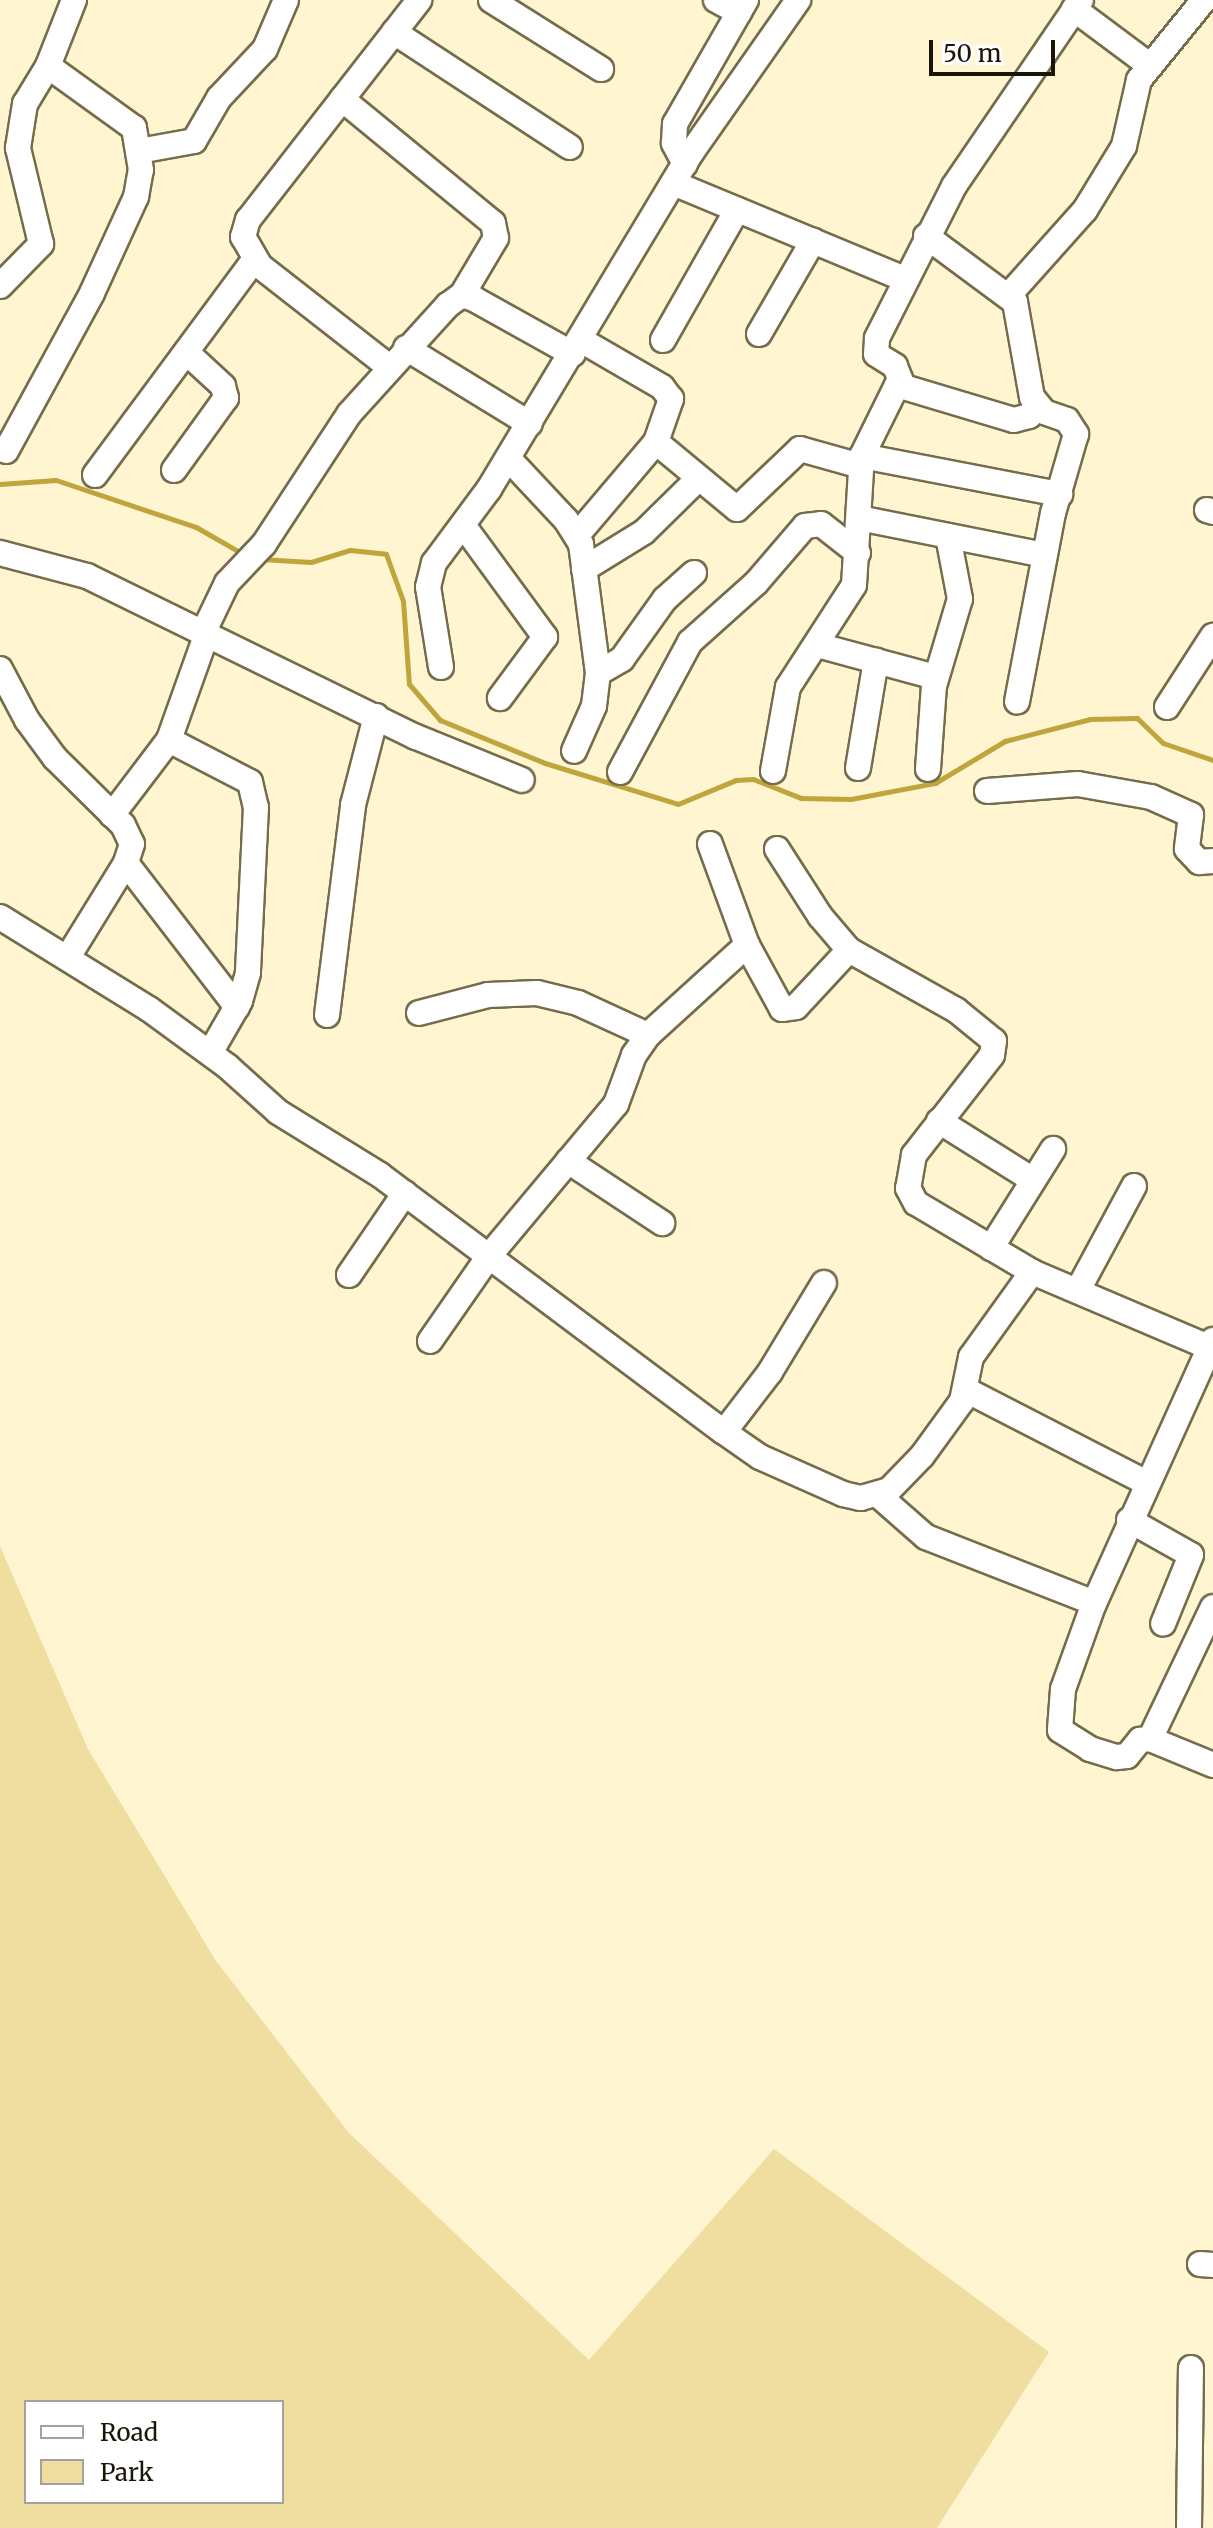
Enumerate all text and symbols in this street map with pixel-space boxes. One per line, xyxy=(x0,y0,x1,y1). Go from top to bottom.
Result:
scale bar xyxy=(933,24,1059,74)
text: 50 m xyxy=(943,38,1002,69)
legend xyxy=(24,2400,284,2504)
text: Road xyxy=(100,2417,158,2448)
text: Park xyxy=(100,2457,153,2488)

